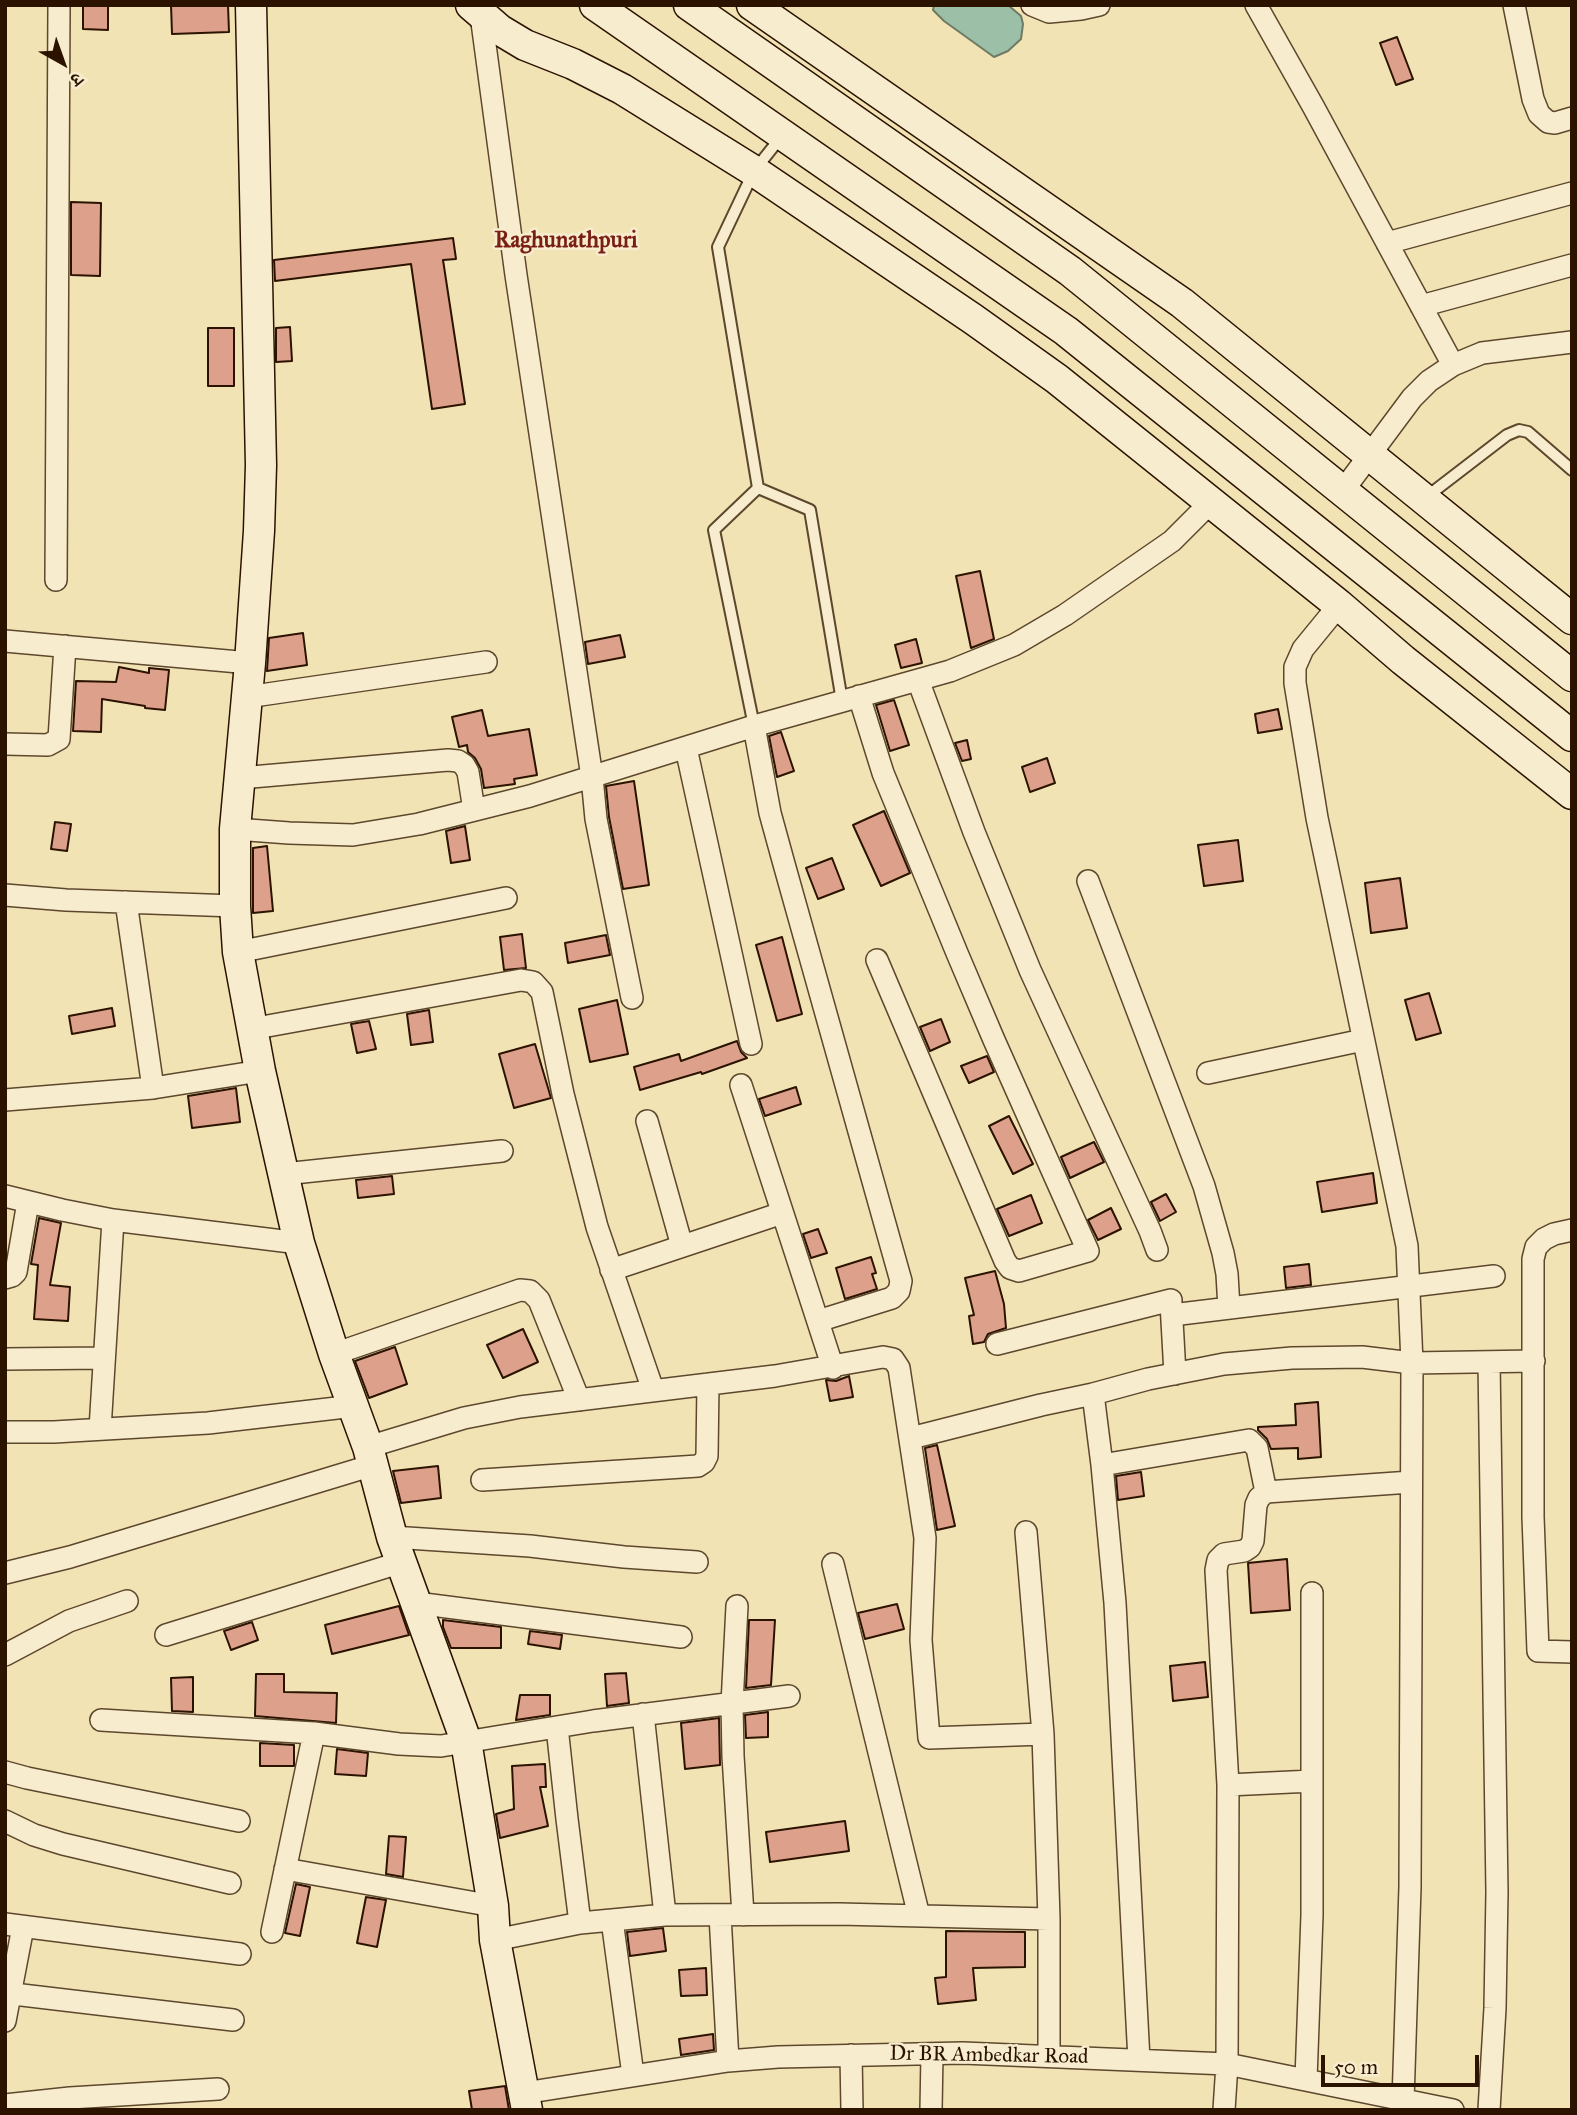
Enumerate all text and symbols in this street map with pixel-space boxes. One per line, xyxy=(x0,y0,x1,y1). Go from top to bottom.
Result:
north arrow xyxy=(28,28,98,98)
text: उ xyxy=(66,68,88,91)
district label: Raghunathpuri xyxy=(494,227,638,255)
street label: Dr BR Ambedkar Road xyxy=(889,2042,1089,2070)
scale bar xyxy=(1325,2042,1482,2086)
text: 50 m xyxy=(1334,2054,1378,2080)

